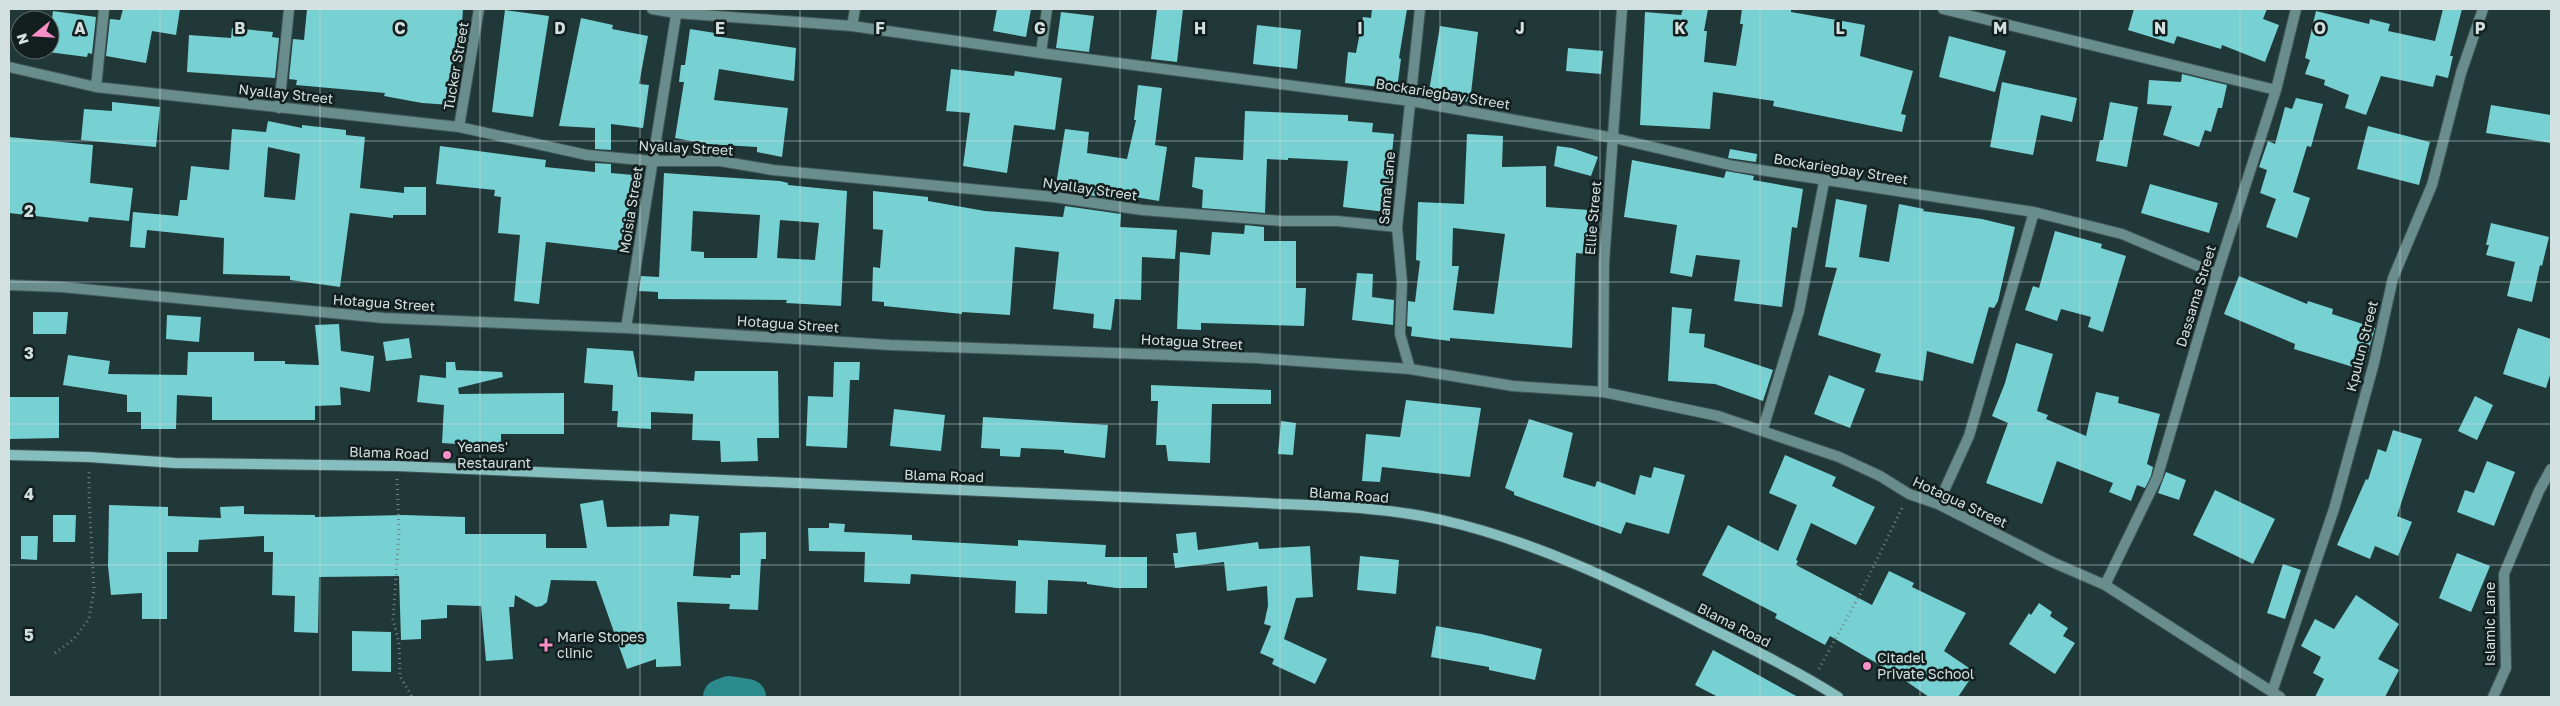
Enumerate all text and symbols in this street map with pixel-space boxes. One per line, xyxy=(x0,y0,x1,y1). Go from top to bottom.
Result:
north arrow xyxy=(10,10,60,60)
text: A xyxy=(74,18,86,38)
text: B xyxy=(234,18,246,38)
text: C xyxy=(394,18,406,38)
text: D xyxy=(554,18,566,38)
text: E xyxy=(715,18,725,38)
text: F xyxy=(875,18,885,38)
text: G xyxy=(1034,18,1046,38)
text: H xyxy=(1194,18,1206,38)
text: I xyxy=(1357,18,1363,38)
text: J xyxy=(1515,18,1525,38)
text: K xyxy=(1674,18,1686,38)
text: L xyxy=(1835,18,1845,38)
text: M xyxy=(1993,18,2007,38)
text: N xyxy=(2154,18,2166,38)
text: O xyxy=(2314,18,2326,38)
text: P xyxy=(2475,18,2486,38)
street label: Tucker Street xyxy=(439,20,472,112)
text: N xyxy=(12,31,32,47)
street label: Bockariegbay Street xyxy=(1375,74,1512,113)
street label: Nyallay Street xyxy=(238,80,334,107)
street label: Nyallay Street xyxy=(638,137,734,158)
street label: Bockariegbay Street xyxy=(1773,149,1910,188)
street label: Sama Lane xyxy=(1375,151,1398,225)
street label: Moisia Street xyxy=(615,165,646,255)
street label: Nyallay Street xyxy=(1042,173,1138,204)
street label: Ellie Street xyxy=(1581,180,1604,256)
text: 2 xyxy=(24,201,34,221)
street label: Dassama Street xyxy=(2172,243,2219,349)
street label: Hotagua Street xyxy=(332,290,436,315)
street label: Kpulun Street xyxy=(2342,299,2381,393)
street label: Hotagua Street xyxy=(736,311,840,336)
street label: Hotagua Street xyxy=(1140,330,1244,353)
text: 3 xyxy=(24,343,34,363)
place label: Yeanes' Restaurant xyxy=(457,438,531,471)
street label: Blama Road xyxy=(349,443,429,462)
marker: Yeanes' Restaurant xyxy=(441,449,453,461)
street label: Blama Road xyxy=(904,466,984,485)
street label: Hotagua Street xyxy=(1910,472,2010,531)
street label: Blama Road xyxy=(1309,483,1389,506)
text: 4 xyxy=(24,484,34,504)
street label: Islamic Lane xyxy=(2481,582,2498,666)
street label: Blama Road xyxy=(1695,599,1774,650)
text: 5 xyxy=(24,625,34,645)
place label: Marie Stopes clinic xyxy=(557,628,645,661)
marker: Marie Stopes clinic xyxy=(539,638,553,652)
place label: Citadel Private School xyxy=(1877,649,1974,682)
marker: Citadel Private School xyxy=(1861,660,1873,672)

